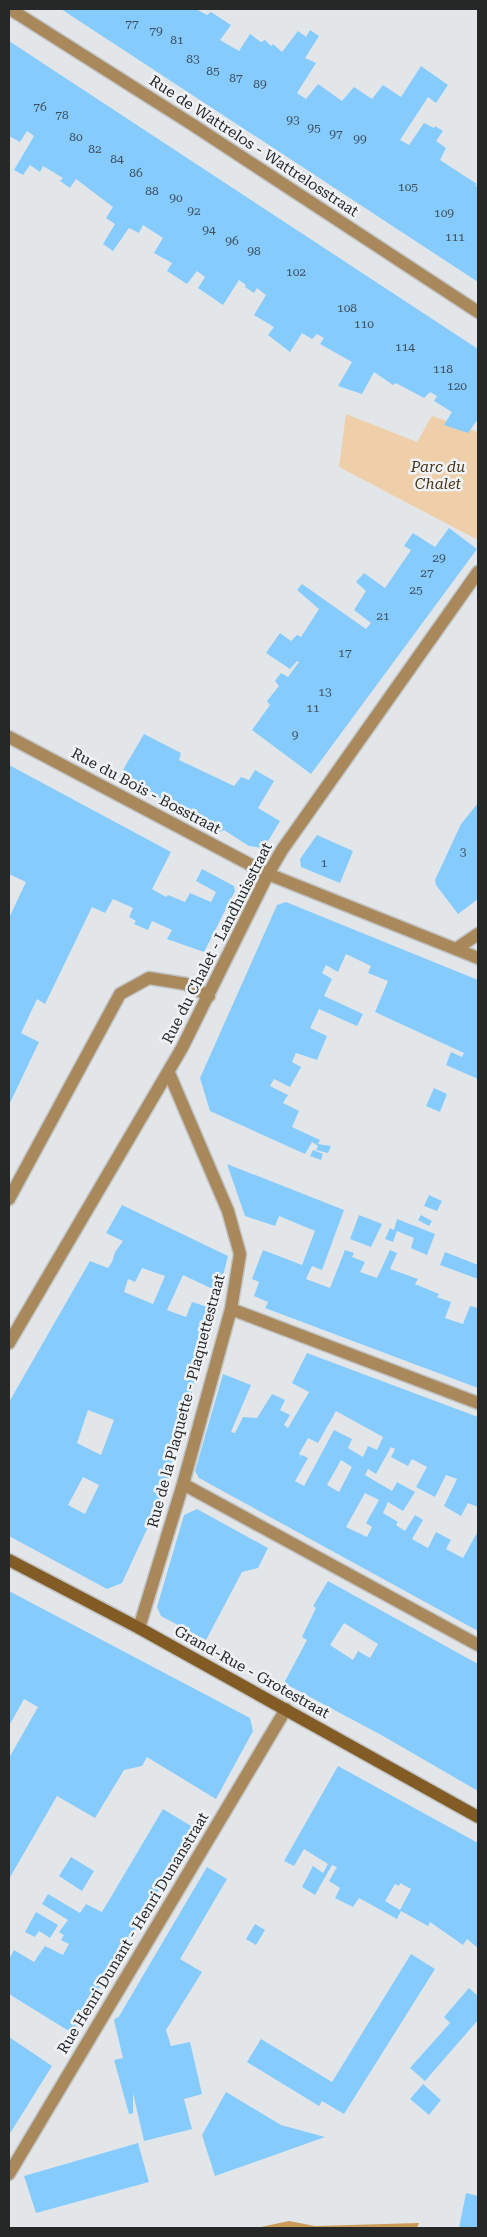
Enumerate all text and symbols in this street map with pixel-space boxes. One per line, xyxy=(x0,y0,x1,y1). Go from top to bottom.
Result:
house number: 77 xyxy=(125,17,139,31)
house number: 79 xyxy=(149,24,163,38)
house number: 81 xyxy=(170,33,184,47)
house number: 83 xyxy=(186,52,200,66)
house number: 85 xyxy=(206,64,220,78)
house number: 87 xyxy=(229,71,243,85)
street label: Rue de Wattrelos - Wattrelosstraat xyxy=(146,72,362,221)
house number: 89 xyxy=(253,77,267,91)
house number: 76 xyxy=(33,100,47,114)
house number: 78 xyxy=(55,108,69,122)
house number: 93 xyxy=(286,113,300,127)
house number: 95 xyxy=(307,121,321,135)
house number: 97 xyxy=(329,127,343,141)
house number: 80 xyxy=(69,130,83,144)
house number: 99 xyxy=(353,132,367,146)
house number: 82 xyxy=(88,142,102,156)
house number: 84 xyxy=(110,152,124,166)
house number: 86 xyxy=(129,166,143,180)
house number: 105 xyxy=(398,180,418,194)
house number: 88 xyxy=(145,184,159,198)
house number: 90 xyxy=(169,191,183,205)
house number: 92 xyxy=(187,204,201,218)
house number: 109 xyxy=(434,206,454,220)
house number: 94 xyxy=(202,223,216,237)
house number: 111 xyxy=(445,230,465,244)
house number: 96 xyxy=(225,234,239,248)
house number: 98 xyxy=(247,244,261,258)
house number: 102 xyxy=(286,265,306,279)
house number: 108 xyxy=(337,301,357,315)
house number: 110 xyxy=(354,317,374,331)
house number: 114 xyxy=(395,340,415,354)
house number: 118 xyxy=(433,362,453,376)
house number: 120 xyxy=(447,379,467,393)
park label: Parc du Chalet xyxy=(410,458,465,493)
house number: 29 xyxy=(432,551,446,565)
house number: 27 xyxy=(420,566,434,580)
house number: 25 xyxy=(409,583,423,597)
house number: 21 xyxy=(376,609,390,623)
house number: 17 xyxy=(338,646,352,660)
house number: 13 xyxy=(318,685,332,699)
house number: 11 xyxy=(306,701,320,715)
house number: 9 xyxy=(292,728,299,742)
street label: Rue du Bois - Bosstraat xyxy=(68,744,224,838)
street label: Rue du Chalet - Landhuisstraat xyxy=(158,839,276,1047)
house number: 3 xyxy=(460,845,467,859)
house number: 1 xyxy=(321,856,328,870)
street label: Rue de la Plaquette - Plaquettestraat xyxy=(143,1272,229,1530)
street label: Grand-Rue - Grotestraat xyxy=(171,1622,333,1722)
street label: Rue Henri Dunant - Henri Dunanstraat xyxy=(54,1809,213,2057)

